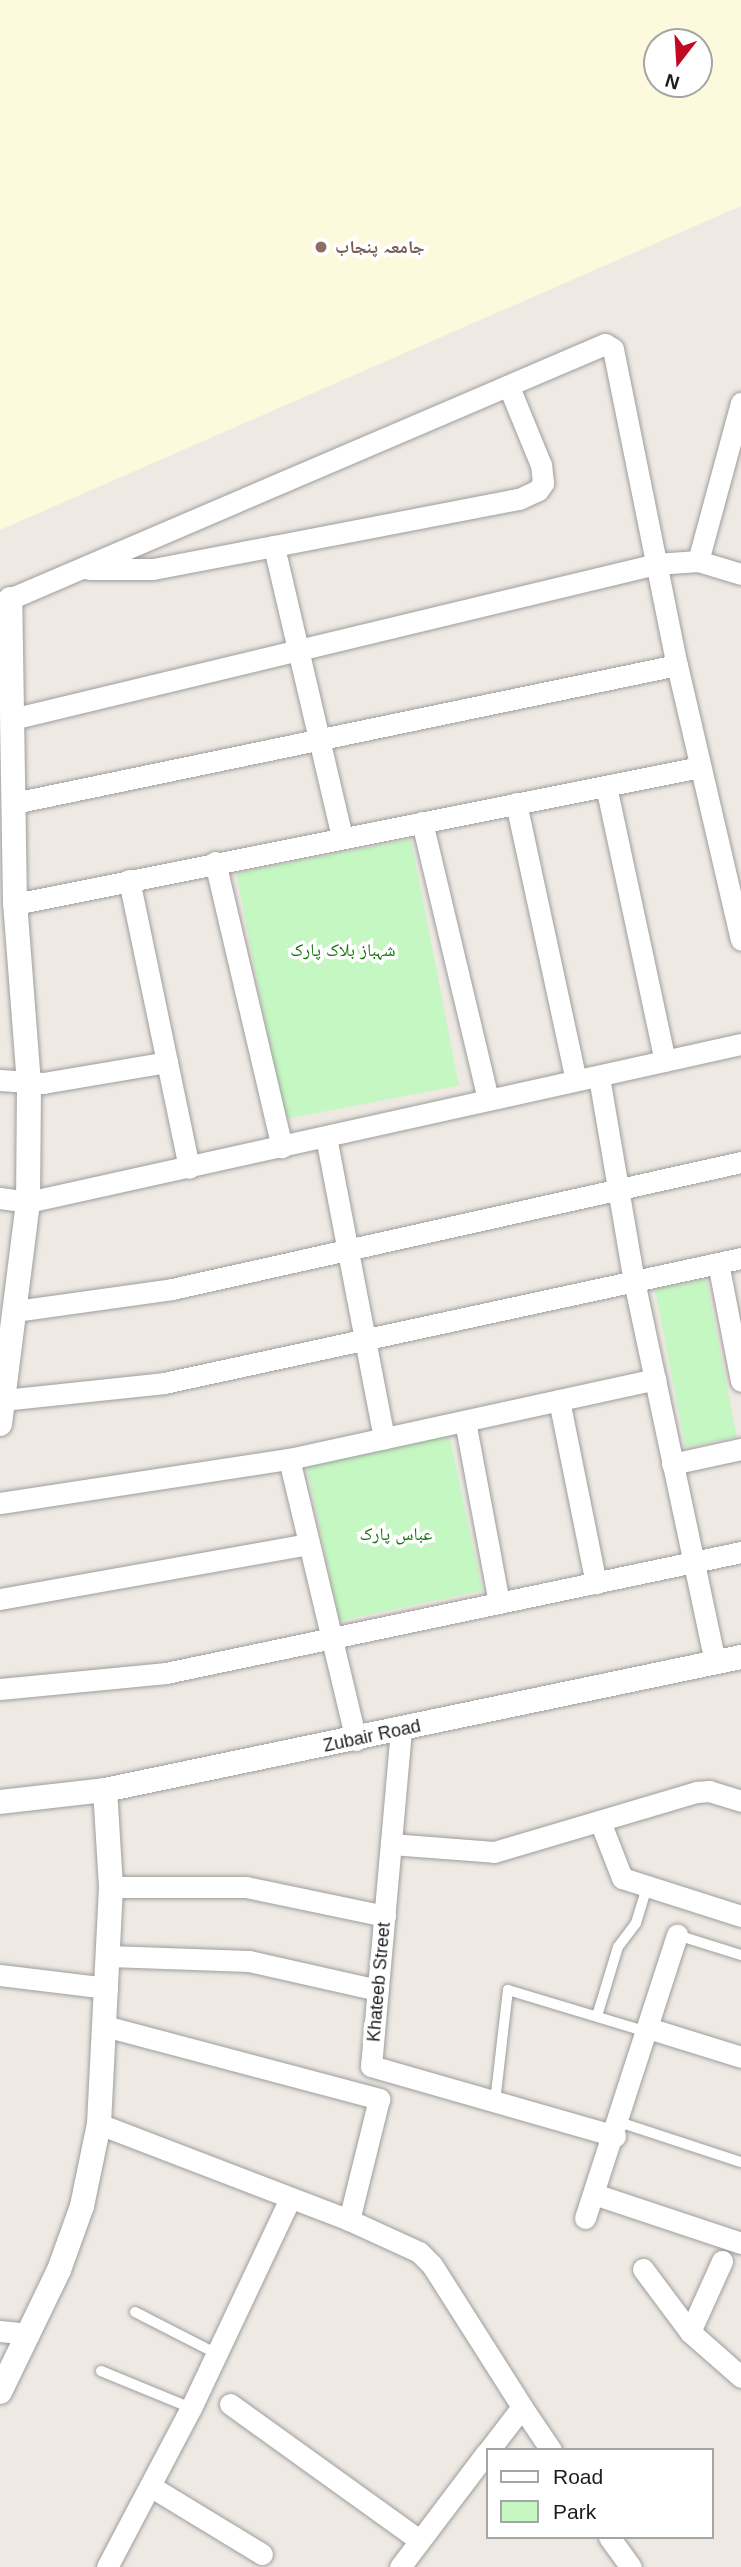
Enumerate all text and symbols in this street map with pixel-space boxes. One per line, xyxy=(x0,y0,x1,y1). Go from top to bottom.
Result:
north arrow xyxy=(643,28,713,98)
text: N xyxy=(663,70,682,94)
place label: جامعہ پنجاب xyxy=(335,236,425,258)
marker: جامعہ پنجاب xyxy=(313,239,329,255)
park label: شہباز بلاک پارک xyxy=(290,939,396,961)
park label: عباس پارک xyxy=(360,1523,432,1545)
street label: Zubair Road xyxy=(321,1715,423,1757)
street label: Khateeb Street xyxy=(363,1921,395,2043)
legend xyxy=(486,2448,713,2539)
text: Road xyxy=(553,2465,603,2488)
text: Park xyxy=(553,2500,596,2523)

